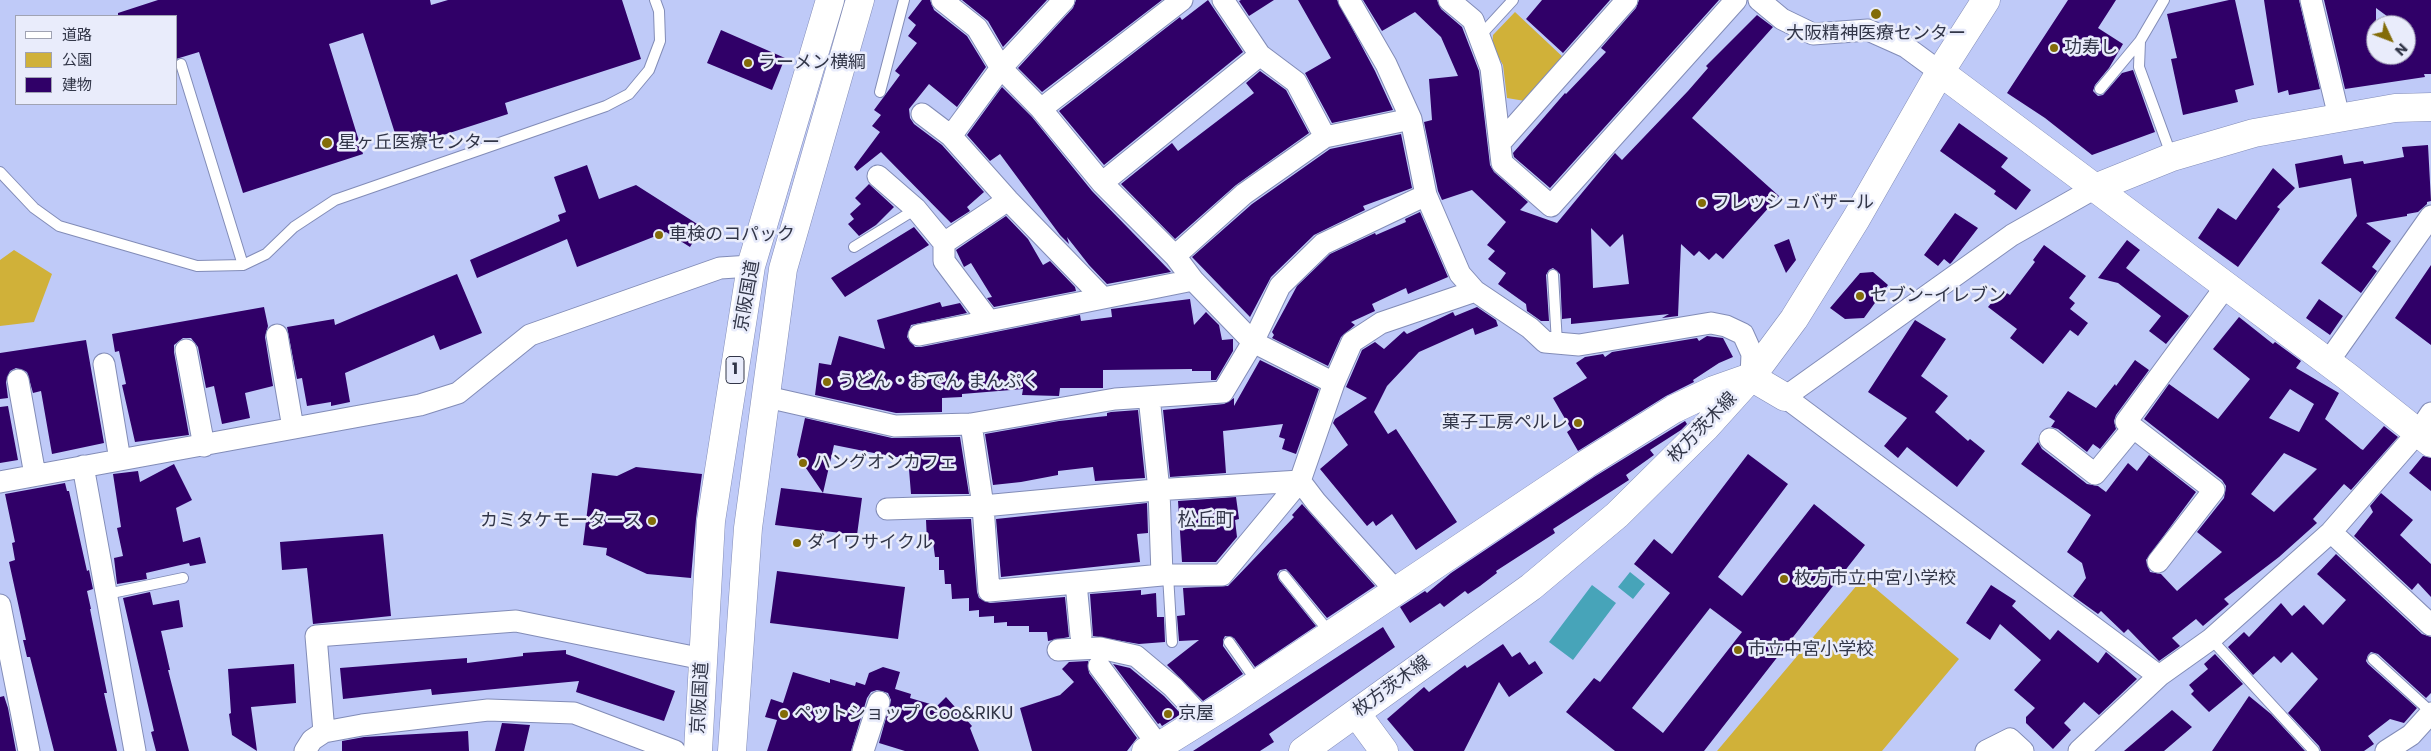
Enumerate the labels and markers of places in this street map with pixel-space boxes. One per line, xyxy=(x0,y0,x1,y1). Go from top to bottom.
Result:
marker: 大阪精神医療センター xyxy=(1869,7,1883,21)
place label: 大阪精神医療センター xyxy=(1786,23,1966,45)
place label: 功寿し xyxy=(2064,37,2118,59)
marker: 功寿し xyxy=(2048,42,2060,54)
place label: ラーメン横綱 xyxy=(758,52,866,74)
marker: ラーメン横綱 xyxy=(742,57,754,69)
place label: 星ヶ丘医療センター xyxy=(338,132,500,154)
marker: 星ヶ丘医療センター xyxy=(320,136,334,150)
place label: フレッシュバザール xyxy=(1712,192,1874,214)
marker: フレッシュバザール xyxy=(1696,197,1708,209)
place label: 車検のコパック xyxy=(669,224,795,246)
marker: 車検のコパック xyxy=(653,229,665,241)
place label: セブン-イレブン xyxy=(1870,285,2006,307)
marker: セブン-イレブン xyxy=(1854,290,1866,302)
place label: うどん・おでん まんぷく xyxy=(837,371,1040,393)
marker: うどん・おでん まんぷく xyxy=(821,376,833,388)
place label: 菓子工房ペルレ xyxy=(1442,412,1568,434)
marker: 菓子工房ペルレ xyxy=(1572,417,1584,429)
place label: ハングオンカフェ xyxy=(813,452,957,474)
marker: ハングオンカフェ xyxy=(797,457,809,469)
place label: カミタケモータース xyxy=(480,510,642,532)
marker: カミタケモータース xyxy=(646,515,658,527)
place label: ダイワサイクル xyxy=(807,532,933,554)
marker: ダイワサイクル xyxy=(791,537,803,549)
place label: 枚方市立中宮小学校 xyxy=(1794,568,1956,590)
marker: 枚方市立中宮小学校 xyxy=(1778,573,1790,585)
place label: 市立中宮小学校 xyxy=(1748,639,1874,661)
marker: 市立中宮小学校 xyxy=(1732,644,1744,656)
place label: ペットショップ Coo&RIKU xyxy=(794,703,1013,725)
place label: 京屋 xyxy=(1178,703,1214,725)
marker: ペットショップ Coo&RIKU xyxy=(778,708,790,720)
marker: 京屋 xyxy=(1162,708,1174,720)

